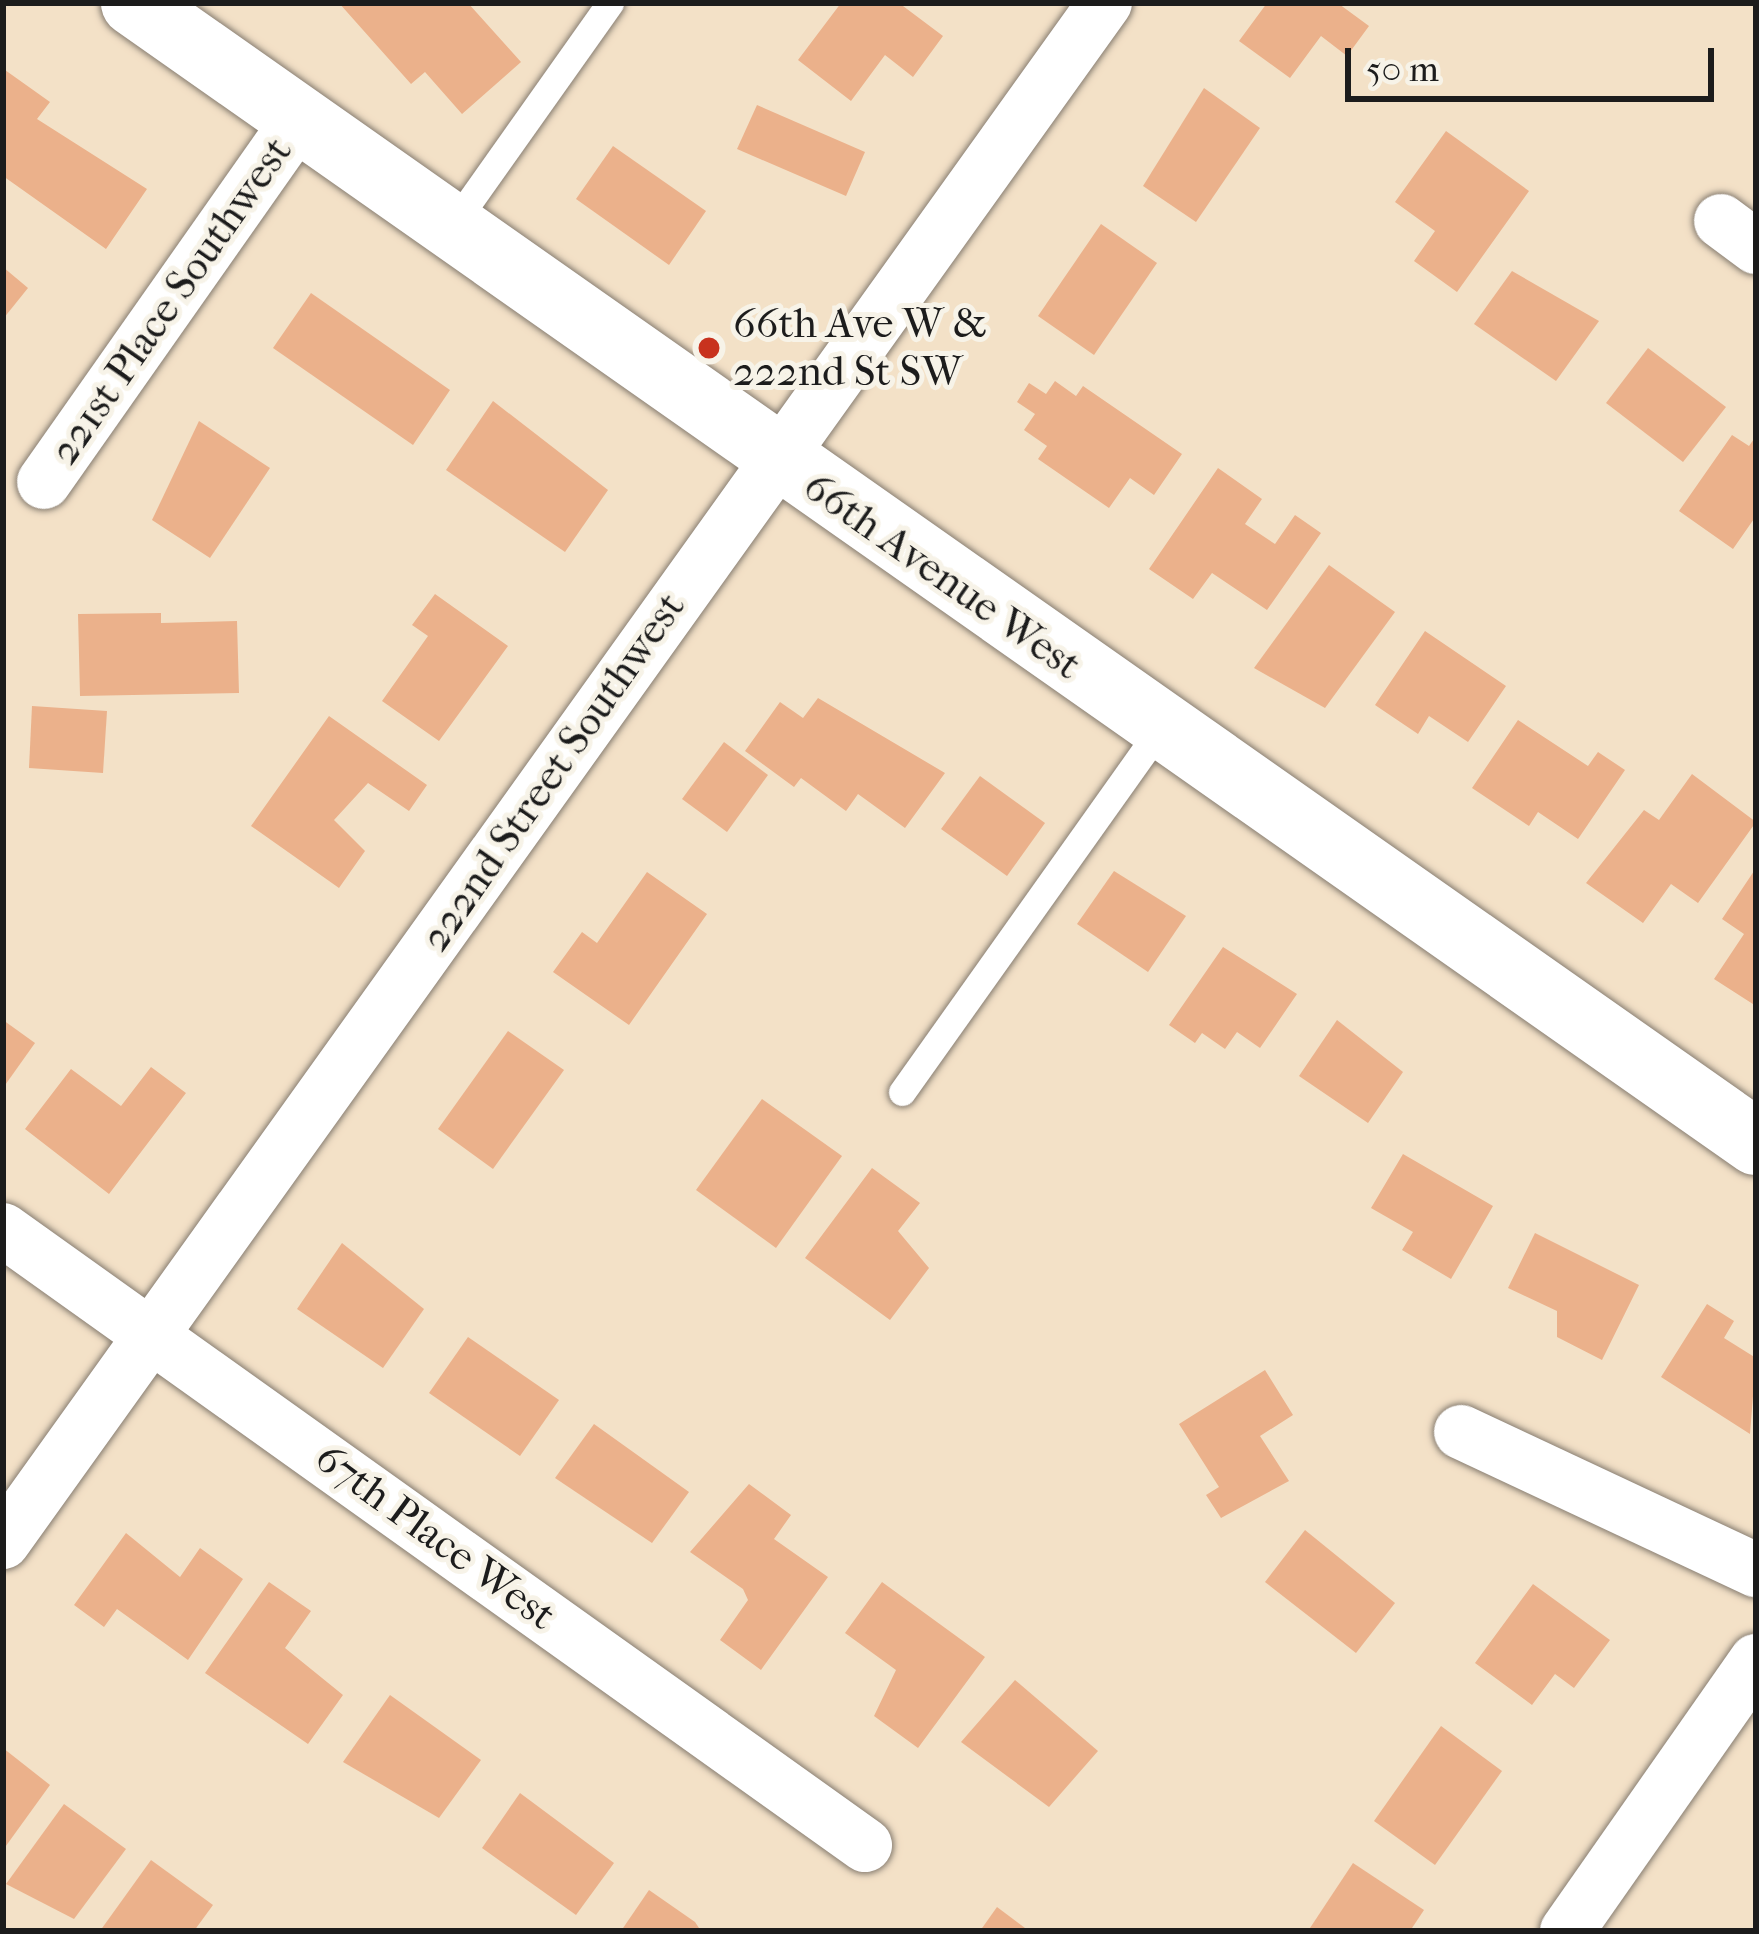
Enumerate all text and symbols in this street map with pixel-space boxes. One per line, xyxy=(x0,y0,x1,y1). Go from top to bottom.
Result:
scale bar xyxy=(1351,24,1720,98)
text: 50 m xyxy=(1366,48,1439,90)
street label: 221st Place Southwest xyxy=(39,128,303,474)
place label: 66th Ave W & 222nd St SW xyxy=(733,299,987,398)
marker: 66th Ave W & 222nd St SW xyxy=(696,335,722,361)
street label: 66th Avenue West xyxy=(793,461,1091,691)
street label: 222nd Street Southwest xyxy=(410,583,696,961)
street label: 67th Place West xyxy=(305,1433,565,1641)

